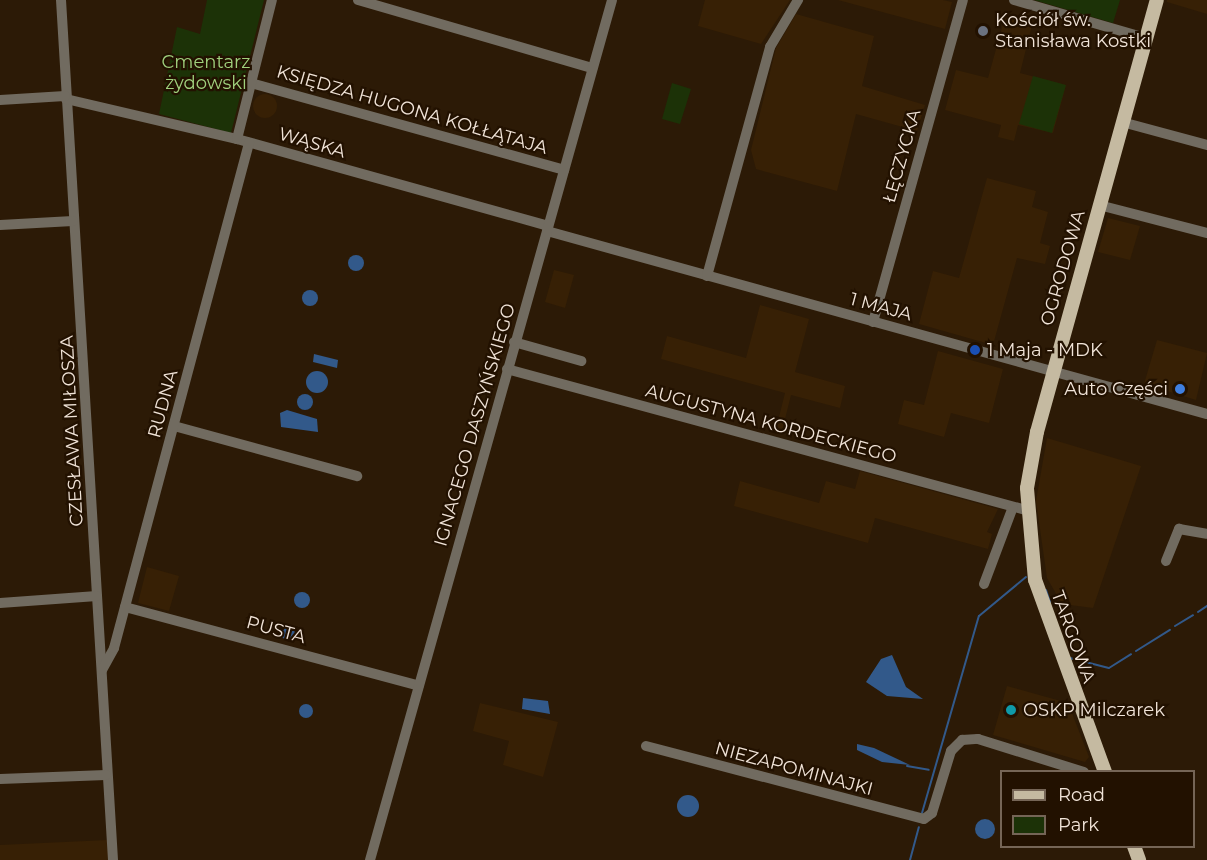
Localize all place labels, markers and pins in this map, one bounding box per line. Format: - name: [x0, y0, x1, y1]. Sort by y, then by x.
- place label: Kościół św. Stanisława Kostki: [995, 10, 1151, 52]
- marker: Kościół św. Stanisława Kostki: [976, 24, 990, 38]
- place label: 1 Maja - MDK: [987, 339, 1103, 361]
- marker: 1 Maja - MDK: [968, 343, 982, 357]
- place label: Auto Części: [1064, 378, 1168, 400]
- marker: Auto Części: [1173, 382, 1187, 396]
- place label: OSKP Milczarek: [1023, 699, 1165, 721]
- marker: OSKP Milczarek: [1004, 703, 1018, 717]

